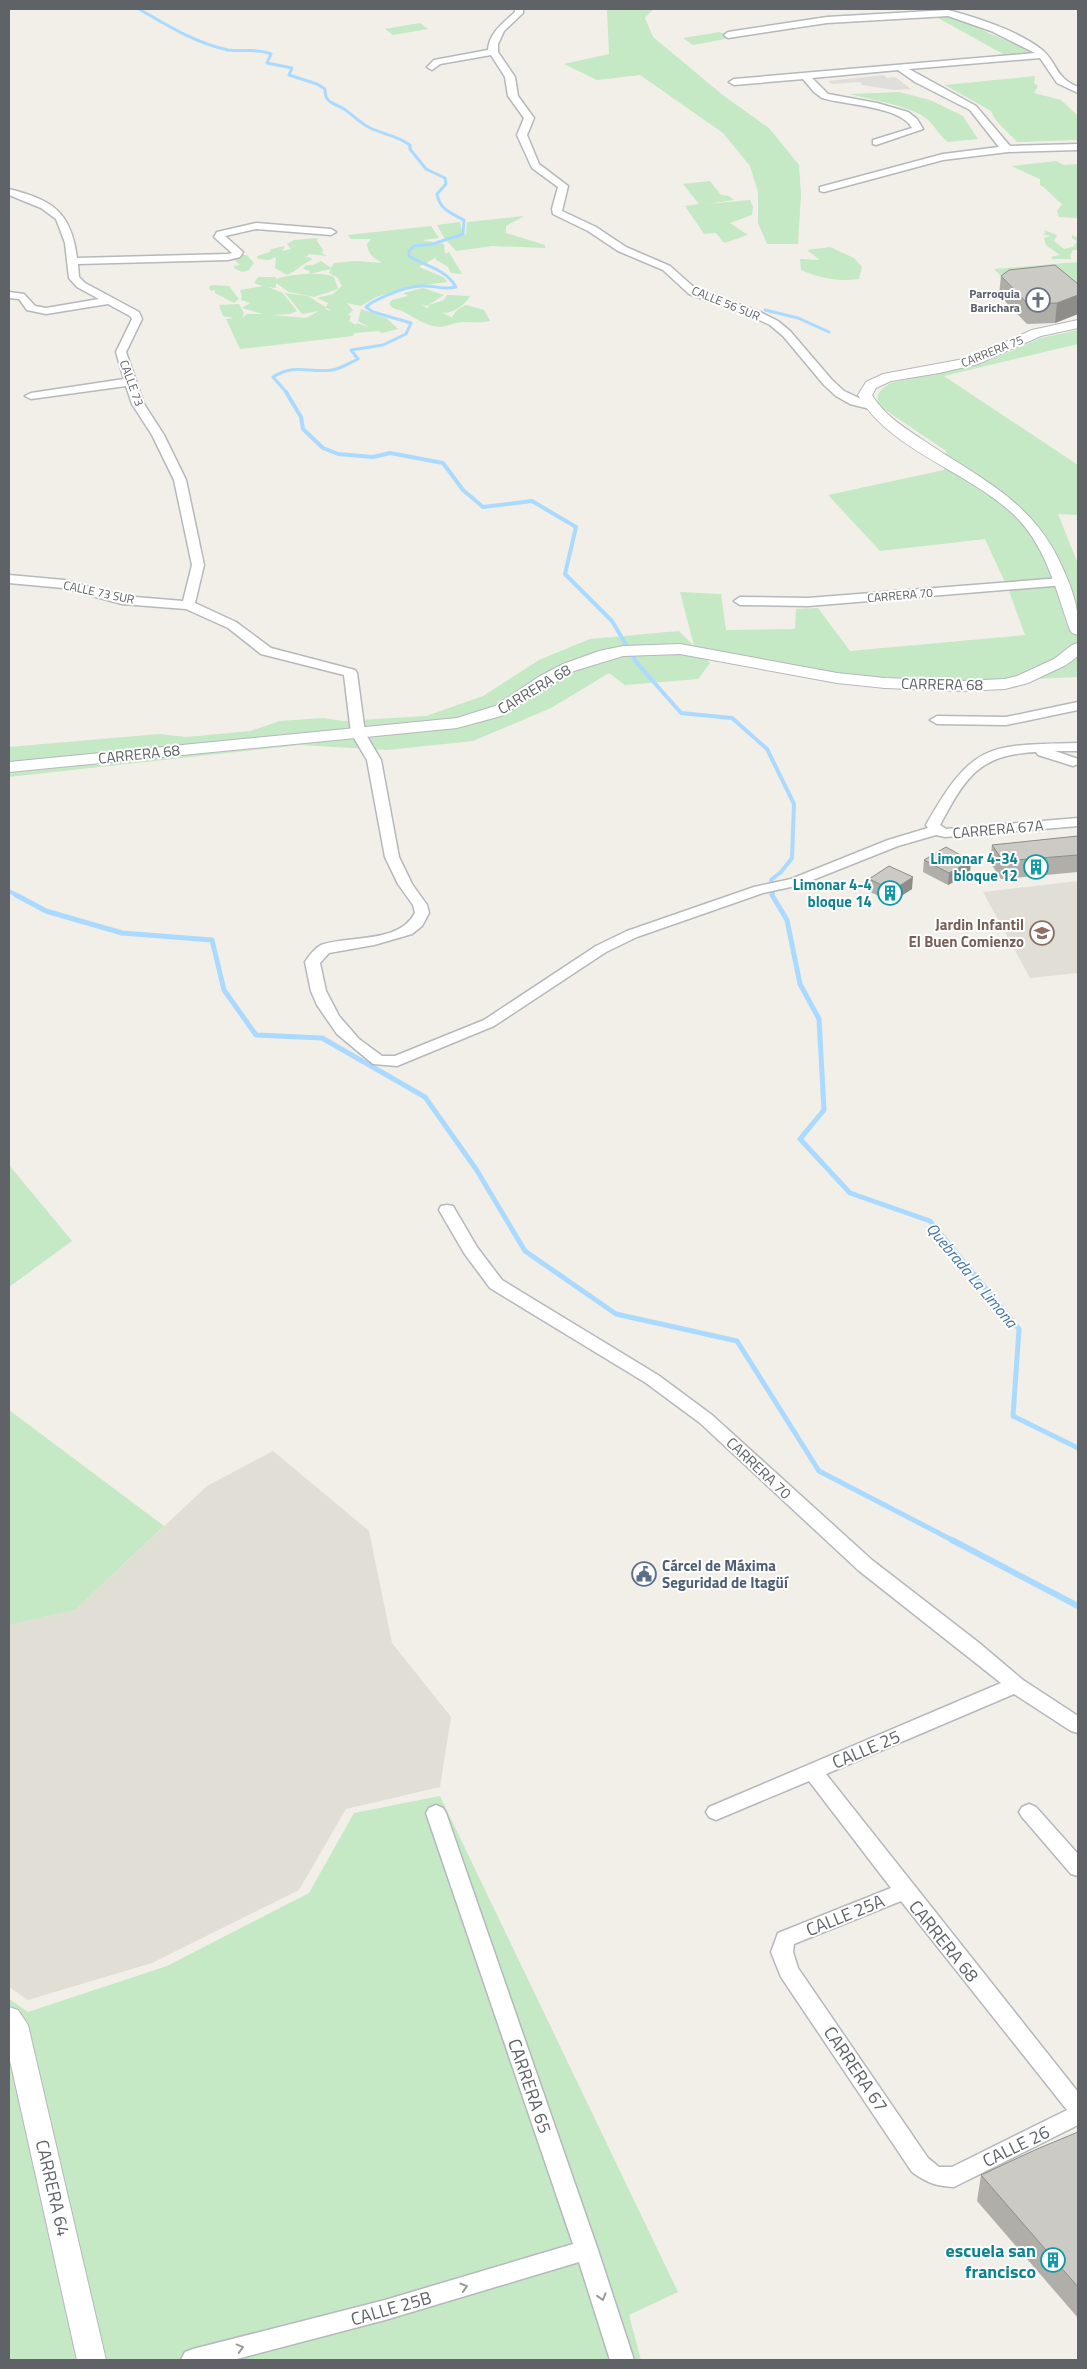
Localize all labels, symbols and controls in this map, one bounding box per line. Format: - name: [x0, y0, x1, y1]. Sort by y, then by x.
- street label: CALLE 56 SUR: [689, 281, 763, 325]
- place label: Parroquia Barichara: [969, 284, 1020, 317]
- church icon: Parroquia Barichara: [1025, 287, 1051, 313]
- street label: CARRERA 75: [958, 330, 1026, 372]
- street label: CALLE 73: [115, 357, 149, 409]
- street label: CALLE 73 SUR: [62, 575, 136, 609]
- street label: CARRERA 70: [866, 583, 934, 607]
- street label: CARRERA 68: [493, 658, 575, 720]
- street label: CARRERA 68: [901, 672, 983, 696]
- street label: CARRERA 68: [97, 738, 181, 770]
- street label: CARRERA 67A: [952, 814, 1044, 844]
- place label: Limonar 4-34 bloque 12: [930, 847, 1018, 887]
- building icon: Limonar 4-34 bloque 12: [1023, 854, 1049, 880]
- place label: Limonar 4-4 bloque 14: [793, 873, 872, 913]
- building icon: Limonar 4-4 bloque 14: [877, 880, 903, 906]
- place label: Jardin Infantil El Buen Comienzo: [908, 913, 1024, 953]
- school or university icon: Jardin Infantil El Buen Comienzo: [1029, 920, 1055, 946]
- water label: Quebrada La Limona: [921, 1217, 1024, 1333]
- street label: CARRERA 70: [721, 1432, 797, 1504]
- place label: Cárcel de Máxima Seguridad de Itagüí: [662, 1554, 789, 1594]
- public building icon: Cárcel de Máxima Seguridad de Itagüí: [631, 1561, 657, 1587]
- street label: CALLE 25: [828, 1723, 904, 1775]
- street label: CALLE 25A: [802, 1887, 889, 1943]
- street label: CARRERA 68: [903, 1894, 985, 1988]
- street label: CARRERA 67: [817, 2021, 895, 2117]
- street label: CARRERA 65: [501, 2035, 559, 2137]
- street label: CALLE 26: [978, 2118, 1054, 2174]
- street label: CARRERA 64: [29, 2137, 77, 2239]
- place label: escuela san francisco: [945, 2237, 1036, 2285]
- building icon: escuela san francisco: [1040, 2247, 1066, 2273]
- one-way arrow: [460, 2282, 468, 2292]
- street label: CALLE 25B: [347, 2284, 435, 2332]
- one-way arrow: [596, 2292, 606, 2300]
- one-way arrow: [236, 2343, 245, 2354]

